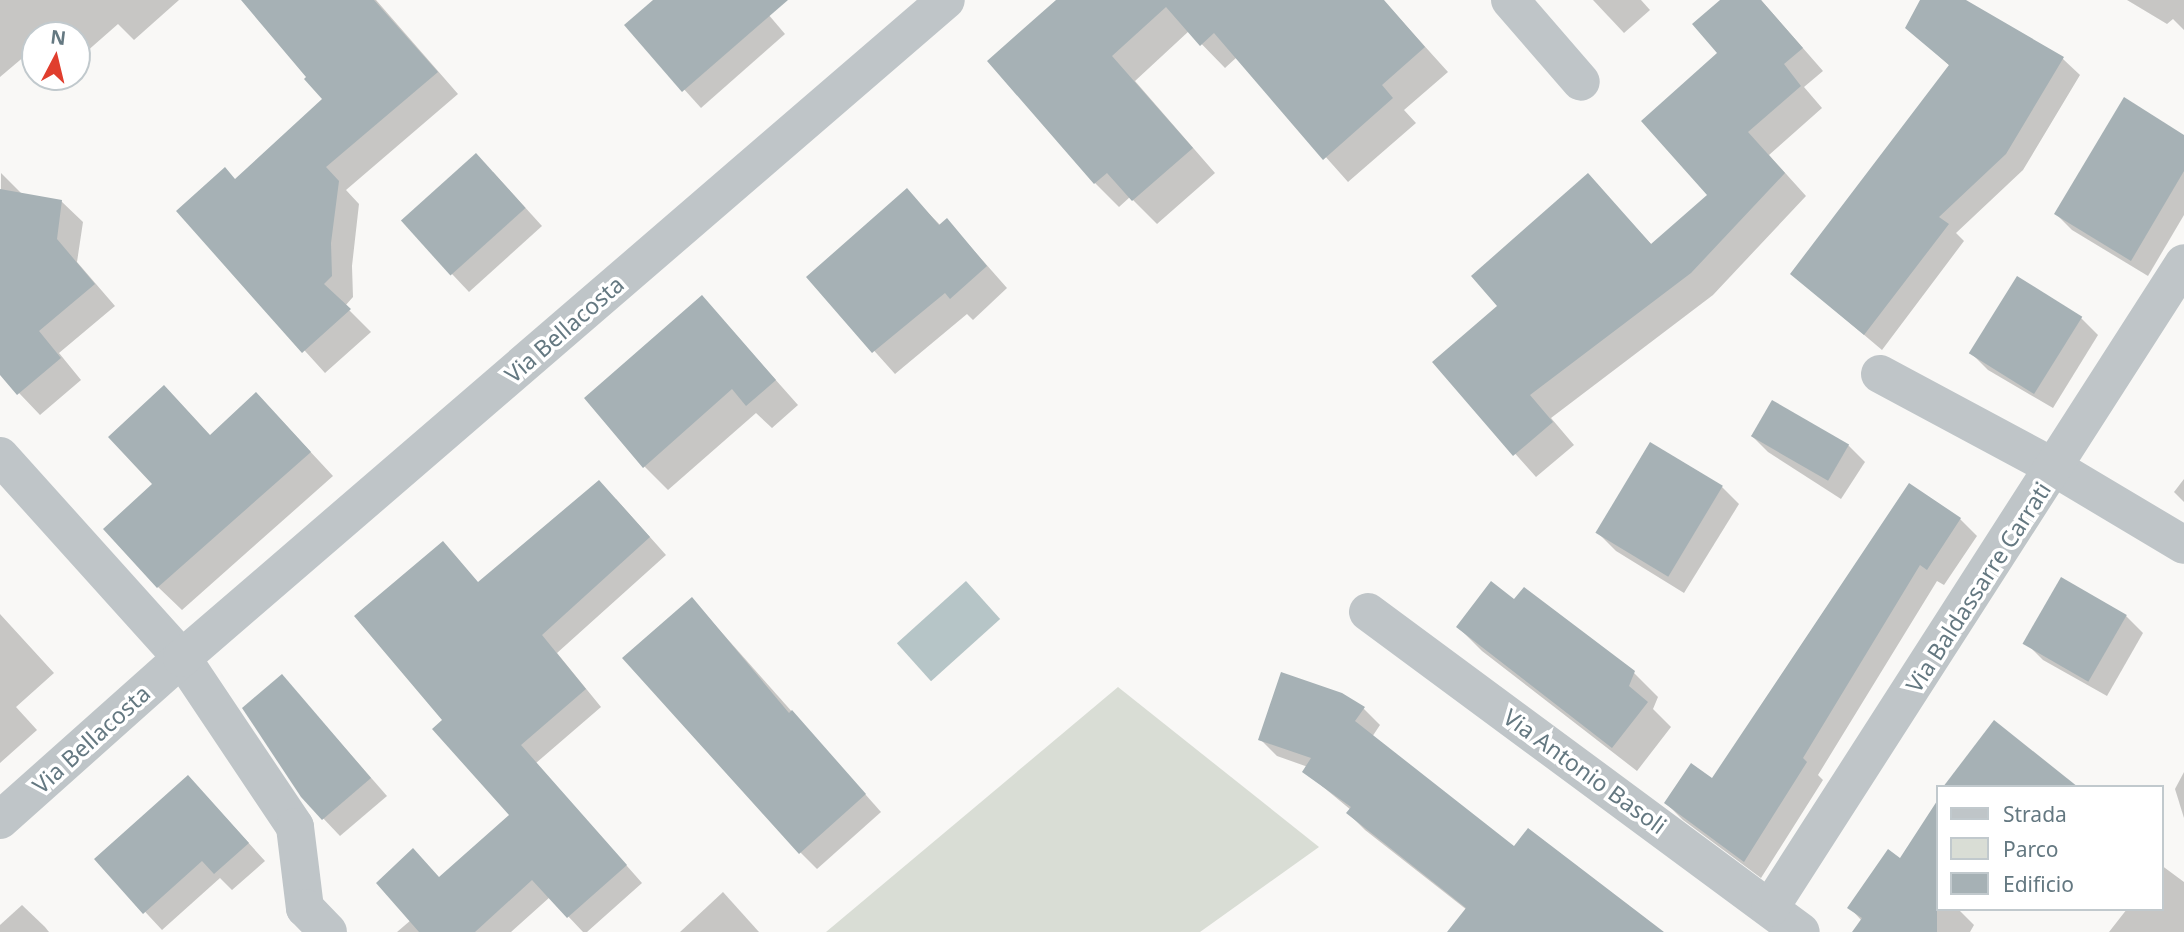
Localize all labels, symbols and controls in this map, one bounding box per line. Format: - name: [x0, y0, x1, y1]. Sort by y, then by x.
- north arrow: [21, 21, 91, 91]
- text: N: [49, 23, 68, 51]
- street label: Via Bellacosta: [499, 270, 629, 388]
- street label: Via Baldassarre Carrati: [1900, 477, 2056, 697]
- street label: Via Bellacosta: [27, 679, 155, 799]
- street label: Via Antonio Basoli: [1498, 703, 1672, 839]
- legend: [1936, 785, 2163, 911]
- text: Strada: [2003, 800, 2067, 828]
- text: Parco: [2003, 835, 2059, 863]
- text: Edificio: [2003, 870, 2074, 898]

